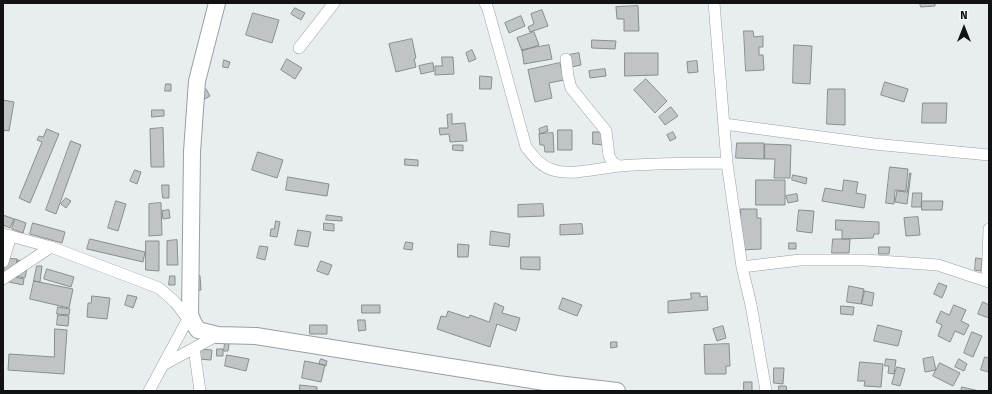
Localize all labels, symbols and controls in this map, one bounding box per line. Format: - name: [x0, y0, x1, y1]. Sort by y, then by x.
- north arrow: [944, 8, 984, 48]
- text: N: [960, 9, 968, 22]

